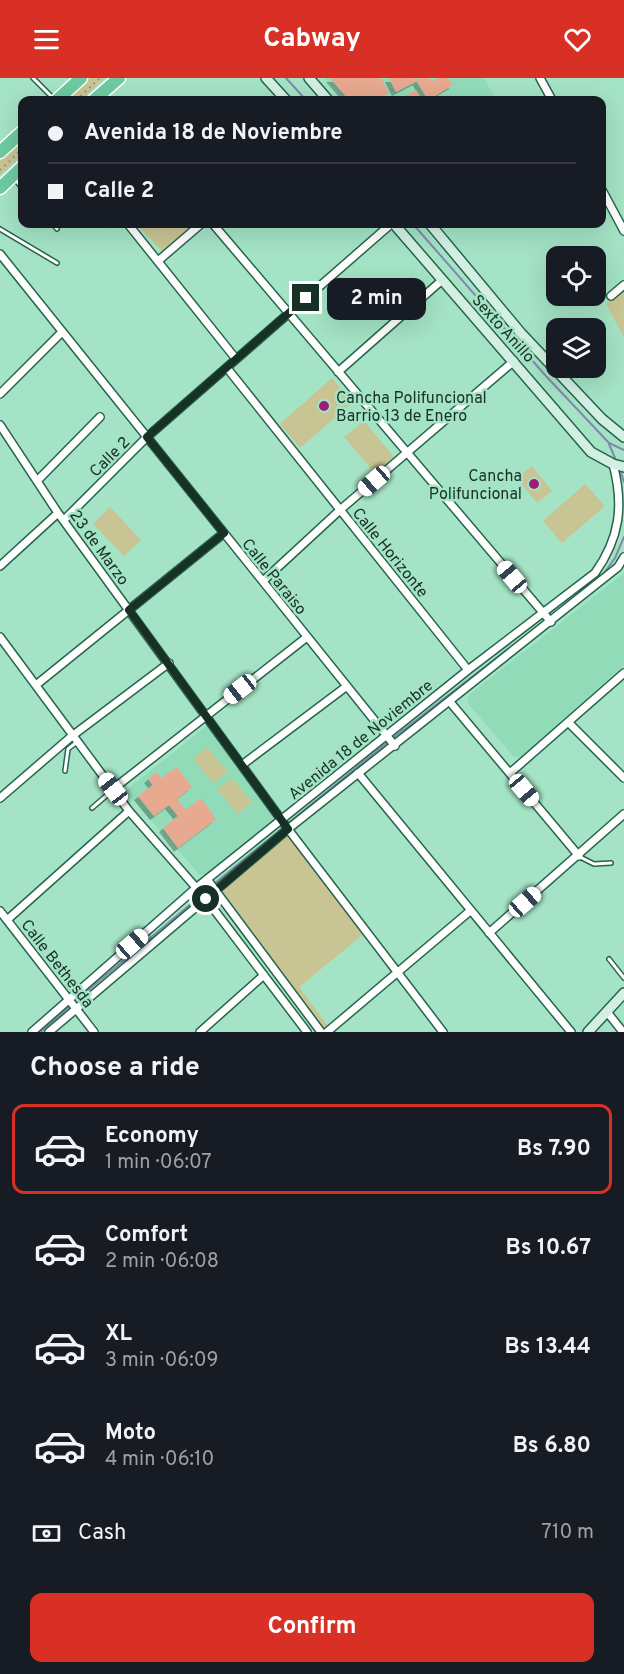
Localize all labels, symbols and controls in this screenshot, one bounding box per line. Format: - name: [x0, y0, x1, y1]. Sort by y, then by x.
- text: Cabway: [263, 22, 361, 56]
- icon: menu: [30, 23, 63, 56]
- icon: heart: [561, 23, 594, 56]
- text: Avenida 18 de Noviembre: [84, 120, 343, 147]
- text: Calle 2: [84, 178, 154, 205]
- map controls: [546, 246, 606, 378]
- button: locate: [546, 246, 606, 306]
- callout: 2 min: [327, 277, 426, 319]
- route end: [292, 284, 319, 311]
- text: 2 min: [350, 286, 403, 312]
- street label: Sexto Anillo: [467, 291, 538, 368]
- button: layers: [546, 318, 606, 378]
- place label: Cancha Polifuncional Barrio 13 de Enero: [336, 389, 487, 427]
- marker: Cancha Polifuncional Barrio 13 de Enero: [317, 399, 331, 413]
- street label: Calle 2: [86, 433, 135, 482]
- car: [355, 462, 393, 500]
- place label: Cancha Polifuncional: [429, 467, 522, 505]
- marker: Cancha Polifuncional: [527, 477, 541, 491]
- street label: Calle Horizonte: [347, 504, 432, 602]
- street label: 23 de Marzo: [64, 507, 133, 590]
- street label: Calle Paraiso: [237, 535, 310, 620]
- car: [494, 557, 530, 597]
- car: [220, 671, 260, 707]
- street label: Avenida 18 de Noviembre: [285, 676, 438, 805]
- car: [95, 769, 131, 809]
- car: [506, 770, 542, 810]
- car: [506, 883, 544, 921]
- route start: [192, 885, 219, 912]
- street label: Calle Bethesda: [16, 916, 97, 1012]
- car: [113, 925, 151, 963]
- text: Choose a ride: [30, 1051, 200, 1085]
- icon: car: [33, 1122, 87, 1176]
- text: Economy: [105, 1123, 199, 1150]
- text: Bs 7.90: [517, 1136, 591, 1163]
- text: 1 min · 06:07: [105, 1150, 212, 1176]
- icon: car: [33, 1221, 87, 1275]
- text: Comfort: [105, 1222, 188, 1249]
- text: Bs 10.67: [506, 1235, 591, 1262]
- text: 2 min · 06:08: [105, 1249, 219, 1275]
- icon: car: [33, 1320, 87, 1374]
- text: XL: [105, 1321, 132, 1348]
- text: Bs 13.44: [504, 1334, 591, 1361]
- text: 3 min · 06:09: [105, 1348, 218, 1374]
- icon: car: [33, 1419, 87, 1473]
- text: Moto: [105, 1420, 156, 1447]
- text: Bs 6.80: [513, 1433, 591, 1460]
- text: 4 min · 06:10: [105, 1447, 214, 1473]
- icon: cash: [30, 1517, 63, 1550]
- text: Cash: [78, 1520, 127, 1547]
- text: 710 m: [541, 1520, 594, 1546]
- button: Confirm: [30, 1593, 594, 1662]

